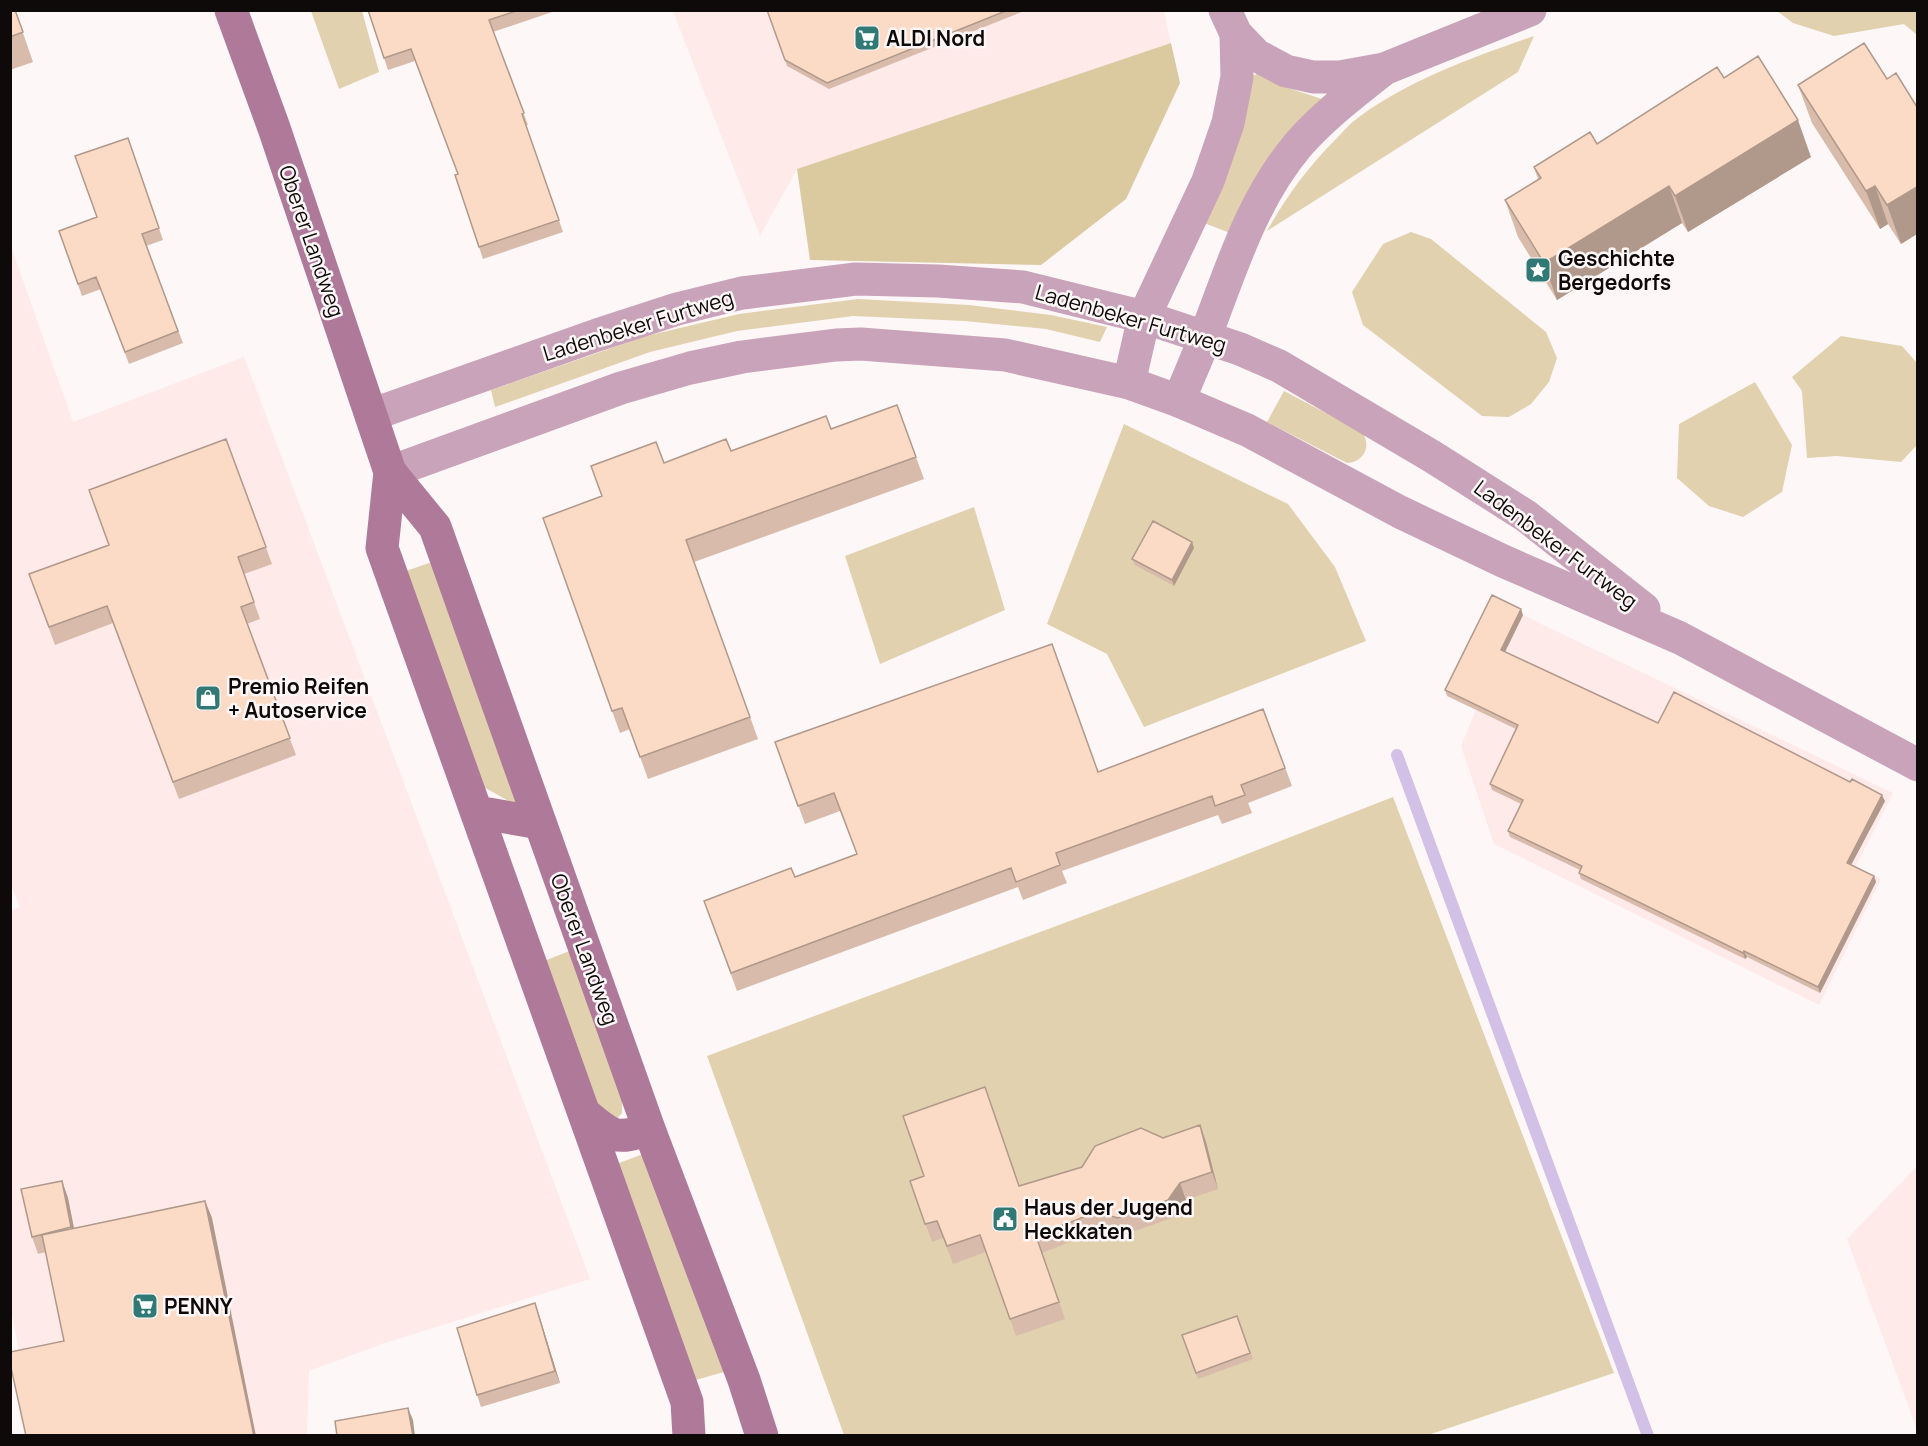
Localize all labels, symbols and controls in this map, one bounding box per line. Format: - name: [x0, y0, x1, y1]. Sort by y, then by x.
- supermarket icon: ALDI Nord: [852, 23, 882, 53]
- place label: ALDI Nord: [886, 24, 985, 52]
- street label: Oberer Landweg: [273, 161, 351, 321]
- place label: Geschichte Bergedorfs: [1558, 244, 1675, 296]
- place icon: Geschichte Bergedorfs: [1523, 255, 1553, 285]
- street label: Ladenbeker Furtweg: [1032, 277, 1230, 359]
- street label: Ladenbeker Furtweg: [539, 283, 737, 367]
- street label: Ladenbeker Furtweg: [1469, 473, 1643, 615]
- place label: Premio Reifen + Autoservice: [228, 672, 369, 724]
- shop icon: Premio Reifen + Autoservice: [193, 683, 223, 713]
- street label: Oberer Landweg: [545, 870, 625, 1028]
- place label: Haus der Jugend Heckkaten: [1024, 1193, 1193, 1245]
- public building icon: Haus der Jugend Heckkaten: [990, 1204, 1020, 1234]
- supermarket icon: PENNY: [130, 1291, 160, 1321]
- place label: PENNY: [164, 1292, 233, 1320]

